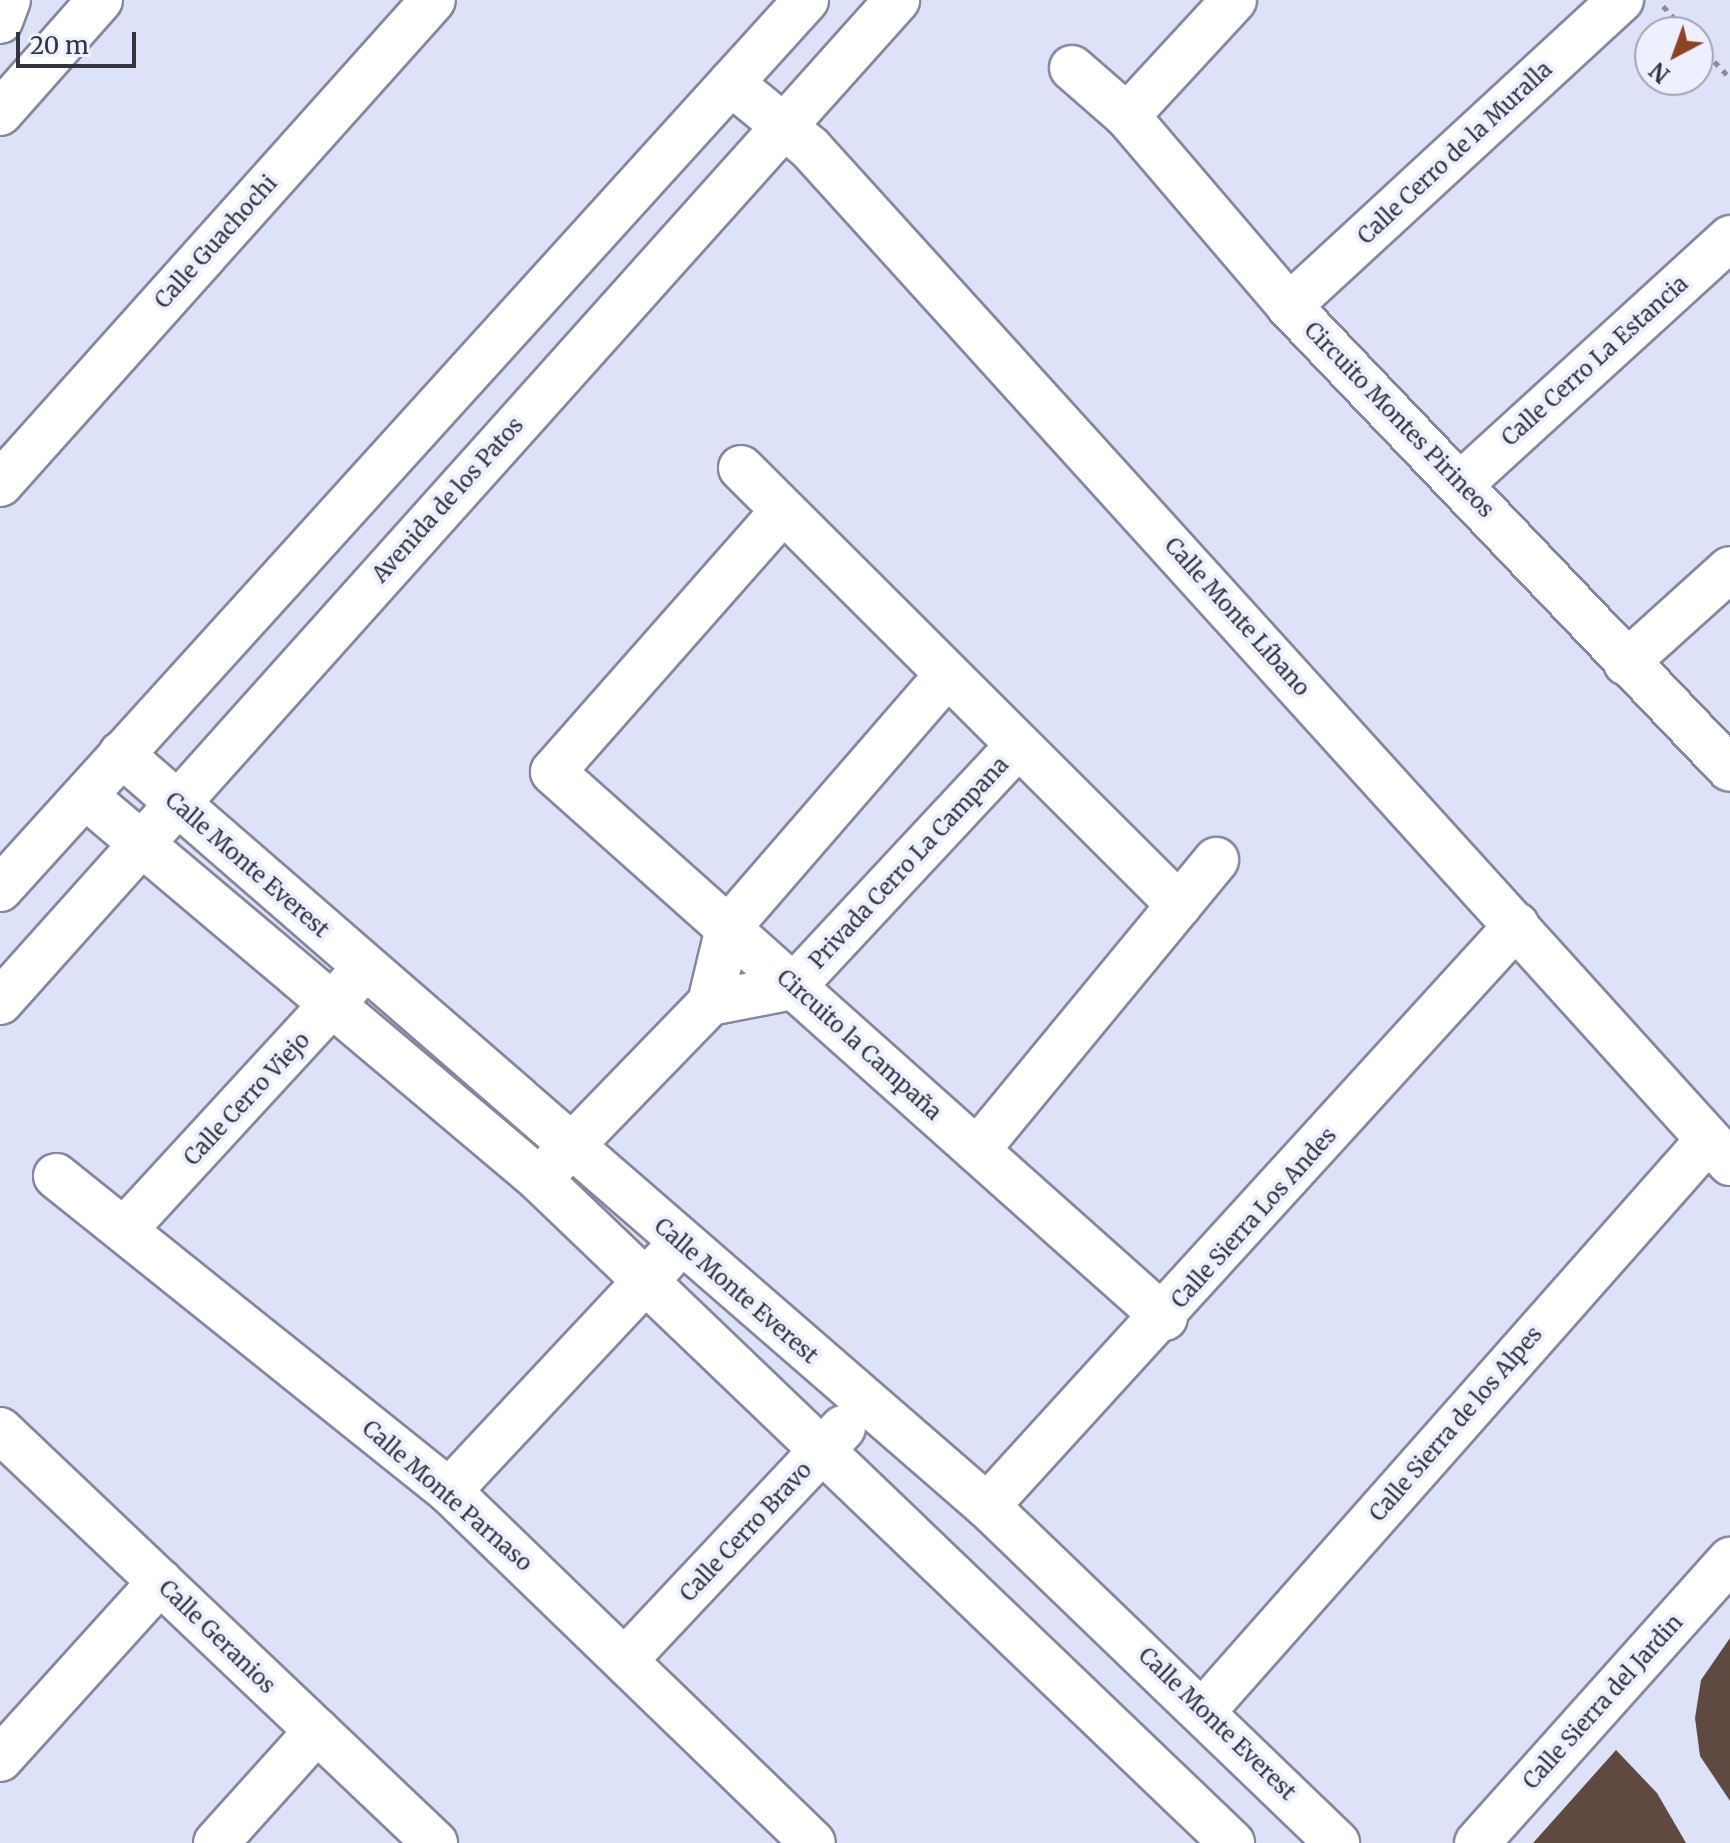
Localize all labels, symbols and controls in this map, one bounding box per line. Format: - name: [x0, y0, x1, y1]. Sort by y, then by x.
- scale bar: [20, 16, 140, 66]
- north arrow: [1634, 16, 1714, 96]
- text: 20 m: [30, 30, 89, 61]
- street label: Calle Cerro de la Muralla: [1353, 56, 1557, 250]
- text: N: [1644, 56, 1675, 89]
- street label: Calle Guachochi: [149, 170, 283, 314]
- street label: Calle Cerro La Estancia: [1497, 271, 1693, 451]
- street label: Circuito Montes Pirineos: [1299, 317, 1499, 523]
- street label: Avenida de los Patos: [367, 412, 529, 588]
- street label: Calle Monte Líbano: [1159, 532, 1315, 702]
- street label: Privada Cerro La Campana: [804, 752, 1014, 974]
- street label: Calle Monte Everest: [160, 787, 334, 943]
- street label: Circuito la Campaña: [771, 964, 947, 1126]
- street label: Calle Cerro Viejo: [179, 1027, 315, 1171]
- street label: Calle Sierra Los Andes: [1166, 1122, 1342, 1314]
- street label: Calle Monte Everest: [649, 1213, 823, 1369]
- street label: Calle Sierra de los Alpes: [1364, 1321, 1548, 1527]
- street label: Calle Monte Parnaso: [357, 1415, 537, 1577]
- street label: Calle Cerro Bravo: [675, 1457, 817, 1607]
- street label: Calle Geranios: [153, 1575, 281, 1699]
- street label: Calle Sierra del Jardin: [1518, 1609, 1688, 1795]
- street label: Calle Monte Everest: [1133, 1642, 1301, 1806]

